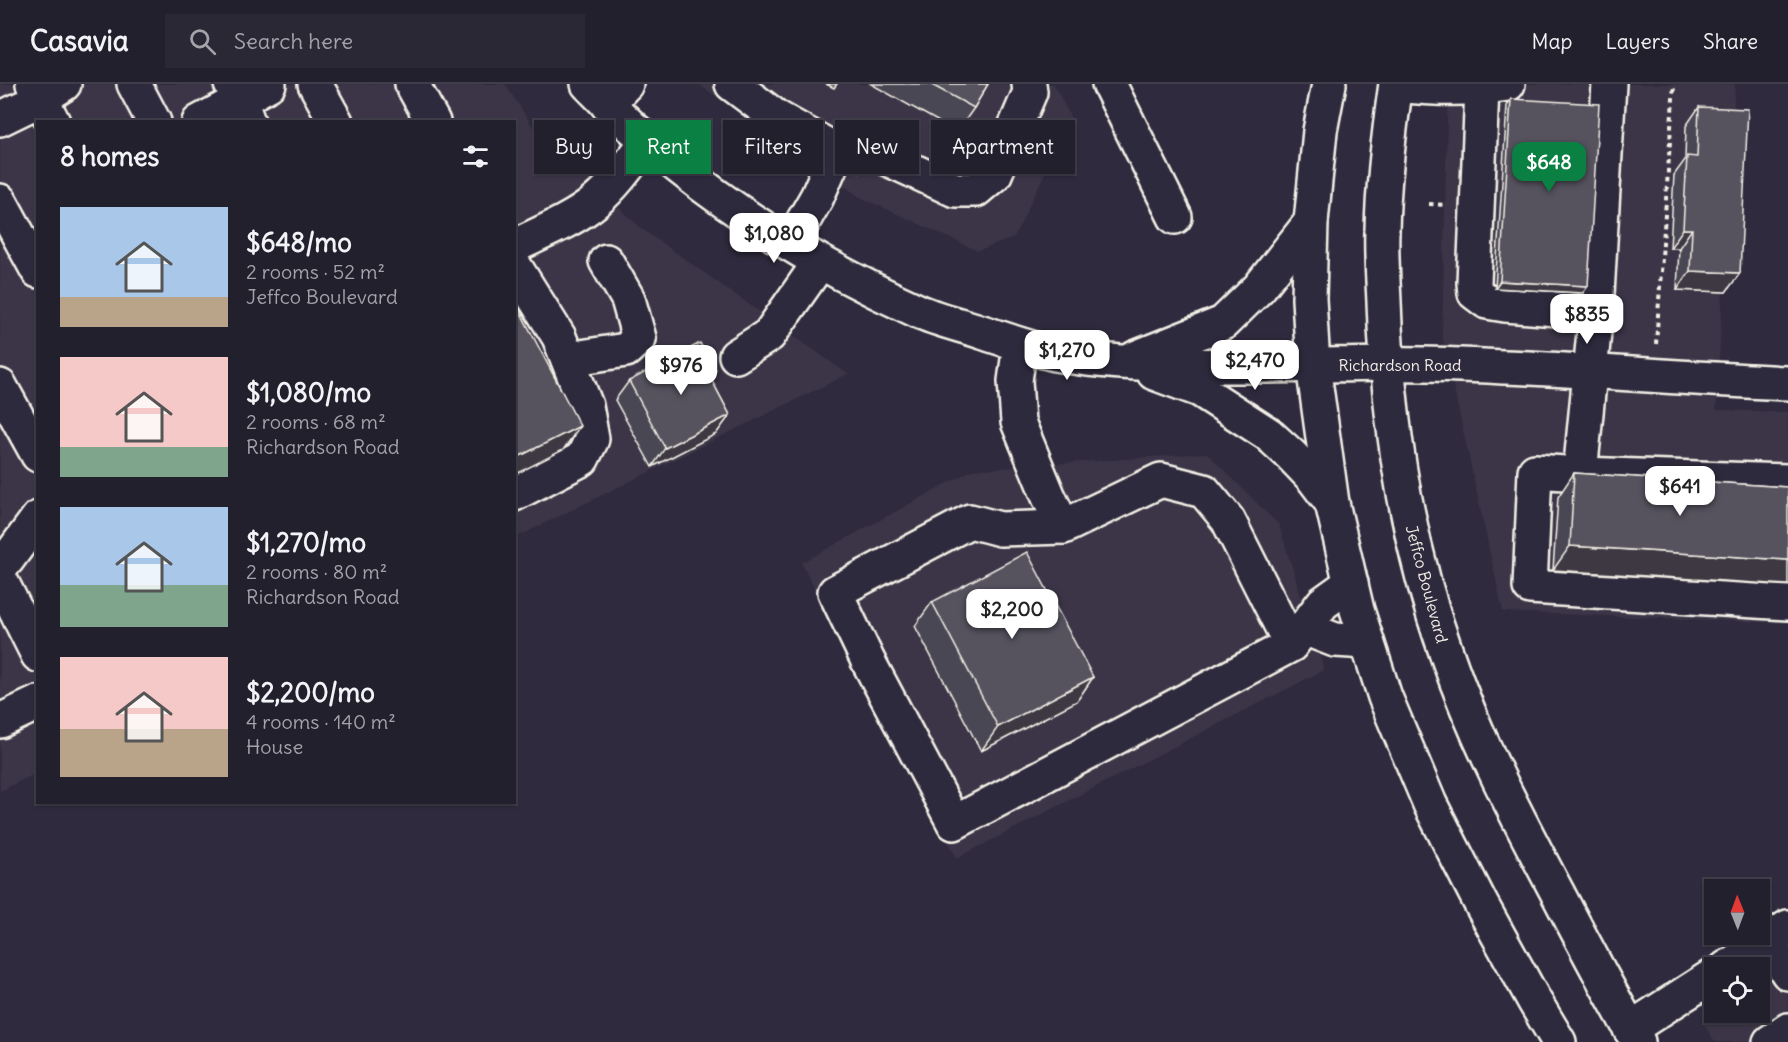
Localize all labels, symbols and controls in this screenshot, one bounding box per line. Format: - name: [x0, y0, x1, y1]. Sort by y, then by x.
- search box: [165, 14, 585, 68]
- text: Casavia: [30, 23, 129, 59]
- icon: search: [186, 25, 219, 58]
- text: Search here: [234, 27, 353, 55]
- text: Map: [1532, 28, 1572, 55]
- text: Layers: [1605, 28, 1670, 55]
- text: Share: [1703, 28, 1758, 55]
- chip: Buy: [534, 120, 614, 174]
- chip: Rent: [626, 120, 711, 174]
- chip: Filters: [723, 120, 823, 174]
- chip: New: [835, 120, 919, 174]
- chip: Apartment: [931, 120, 1075, 174]
- text: 8 homes: [60, 140, 159, 173]
- icon: filters: [459, 140, 492, 173]
- pin: $648: [1513, 142, 1585, 193]
- text: $648: [1526, 149, 1572, 174]
- pin: $1,080: [725, 213, 823, 264]
- text: $1,080: [744, 220, 804, 245]
- text: $648/mo: [246, 226, 352, 259]
- icon: home: [108, 231, 180, 303]
- text: 2 rooms · 52 m²: [246, 259, 385, 284]
- text: Jeffco Boulevard: [246, 284, 398, 309]
- pin: $835: [1551, 294, 1623, 345]
- text: $835: [1564, 301, 1610, 326]
- pin: $1,270: [1018, 330, 1116, 381]
- text: $1,270: [1039, 337, 1095, 362]
- pin: $2,470: [1206, 340, 1304, 391]
- pin: $976: [645, 345, 717, 396]
- text: $2,470: [1225, 347, 1285, 372]
- text: $976: [659, 352, 703, 377]
- street label: Richardson Road: [1339, 355, 1461, 375]
- text: $1,080/mo: [246, 376, 371, 409]
- icon: home: [108, 381, 180, 453]
- text: 2 rooms · 68 m²: [246, 409, 386, 434]
- text: Richardson Road: [246, 434, 400, 459]
- pin: $641: [1644, 466, 1716, 517]
- text: $641: [1659, 473, 1701, 498]
- street label: Jeffco Boulevard: [1402, 523, 1452, 645]
- text: $1,270/mo: [246, 526, 366, 559]
- icon: home: [108, 531, 180, 603]
- text: 2 rooms · 80 m²: [246, 559, 387, 584]
- text: Richardson Road: [246, 584, 400, 609]
- pin: $2,200: [963, 589, 1061, 640]
- text: $2,200: [980, 596, 1044, 621]
- text: $2,200/mo: [246, 676, 375, 709]
- icon: home: [108, 681, 180, 753]
- text: 4 rooms · 140 m²: [246, 709, 396, 734]
- text: House: [246, 734, 303, 759]
- north arrow: [1704, 879, 1770, 945]
- map controls: [1704, 879, 1770, 1023]
- button: locate: [1704, 957, 1770, 1023]

